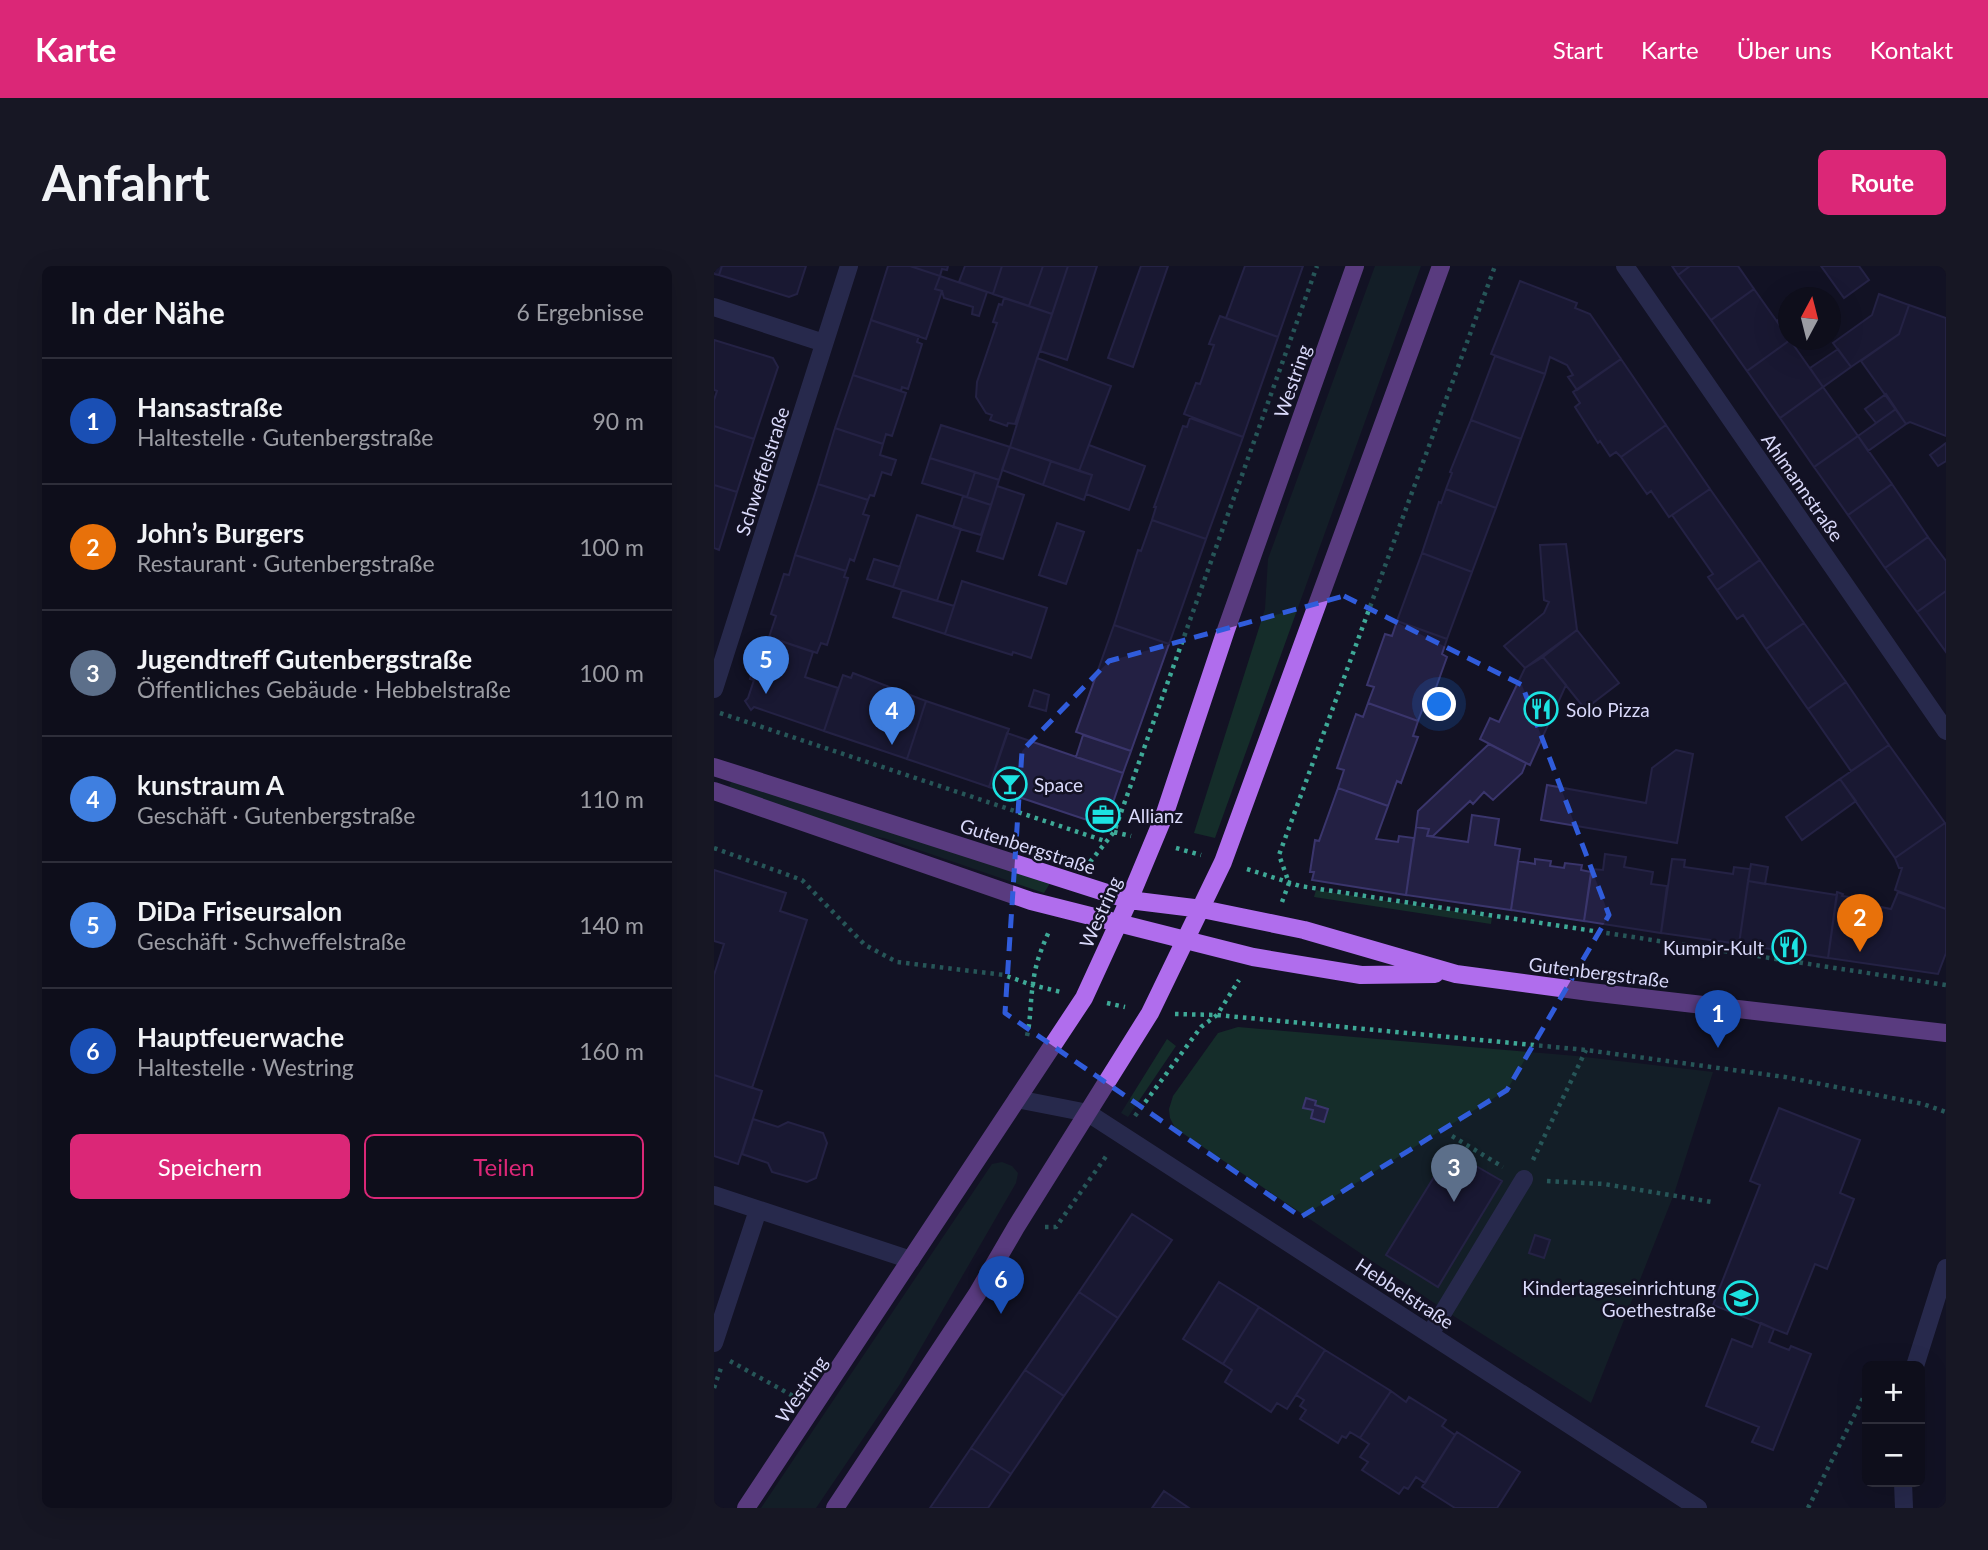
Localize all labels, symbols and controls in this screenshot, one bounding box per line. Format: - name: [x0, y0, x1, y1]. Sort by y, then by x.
- text: Karte: [35, 29, 116, 69]
- text: Start: [1553, 35, 1603, 64]
- text: Karte: [1641, 35, 1699, 64]
- text: Über uns: [1737, 35, 1832, 64]
- text: Kontakt: [1870, 35, 1953, 64]
- button: Route: [1818, 150, 1946, 215]
- text: Anfahrt: [42, 153, 210, 211]
- north arrow: [1778, 287, 1841, 350]
- text: In der Nähe: [70, 294, 225, 330]
- text: 6 Ergebnisse: [516, 298, 644, 326]
- street label: Westring: [1269, 341, 1315, 421]
- text: Hansastraße: [137, 391, 283, 423]
- street label: Schweffelstraße: [730, 404, 794, 538]
- text: 1: [86, 407, 100, 435]
- text: 90 m: [593, 407, 644, 435]
- text: Haltestelle · Gutenbergstraße: [137, 423, 433, 451]
- street label: Ahlmannstraße: [1757, 429, 1849, 545]
- text: John’s Burgers: [137, 517, 304, 549]
- text: 2: [86, 533, 100, 561]
- text: 100 m: [579, 533, 644, 561]
- text: Restaurant · Gutenbergstraße: [137, 549, 435, 577]
- pin: 5: [743, 636, 789, 694]
- text: Jugendtreff Gutenbergstraße: [137, 643, 472, 675]
- text: 3: [86, 659, 100, 687]
- text: 100 m: [579, 659, 644, 687]
- text: Öffentliches Gebäude · Hebbelstraße: [137, 675, 511, 703]
- pin: 4: [869, 687, 915, 745]
- your location: [1422, 687, 1456, 721]
- restaurant icon: Solo Pizza: [1522, 690, 1560, 728]
- place label: Solo Pizza: [1566, 698, 1650, 721]
- bar icon: Space: [991, 765, 1029, 803]
- text: kunstraum A: [137, 769, 284, 801]
- place label: Space: [1034, 773, 1083, 796]
- text: 4: [86, 785, 100, 813]
- text: 110 m: [579, 785, 644, 813]
- office icon: Allianz: [1084, 796, 1122, 834]
- text: Geschäft · Gutenbergstraße: [137, 801, 415, 829]
- place label: Allianz: [1128, 804, 1183, 827]
- street label: Gutenbergstraße: [957, 813, 1099, 879]
- street label: Westring: [1074, 873, 1126, 951]
- pin: 2: [1837, 894, 1883, 952]
- text: DiDa Friseursalon: [137, 895, 342, 927]
- text: 5: [86, 911, 100, 939]
- text: 140 m: [579, 911, 644, 939]
- text: Geschäft · Schweffelstraße: [137, 927, 406, 955]
- restaurant icon: Kumpir-Kult: [1770, 928, 1808, 966]
- place label: Kumpir-Kult: [1663, 936, 1764, 959]
- street label: Gutenbergstraße: [1527, 952, 1671, 992]
- pin: 1: [1695, 990, 1741, 1048]
- text: Hauptfeuerwache: [137, 1021, 344, 1053]
- text: 6: [86, 1037, 100, 1065]
- text: 160 m: [579, 1037, 644, 1065]
- text: Haltestelle · Westring: [137, 1053, 354, 1081]
- button: Speichern: [70, 1134, 350, 1199]
- button: Teilen: [364, 1134, 644, 1199]
- pin: 3: [1431, 1144, 1477, 1202]
- street label: Hebbelstraße: [1352, 1253, 1458, 1333]
- pin: 6: [978, 1256, 1024, 1314]
- place label: Kindertageseinrichtung Goethestraße: [1522, 1276, 1716, 1321]
- school or university icon: Kindertageseinrichtung Goethestraße: [1722, 1279, 1760, 1317]
- street label: Westring: [770, 1351, 832, 1427]
- map controls: [1862, 1361, 1925, 1487]
- button: +: [1862, 1361, 1925, 1424]
- button: −: [1862, 1424, 1925, 1487]

